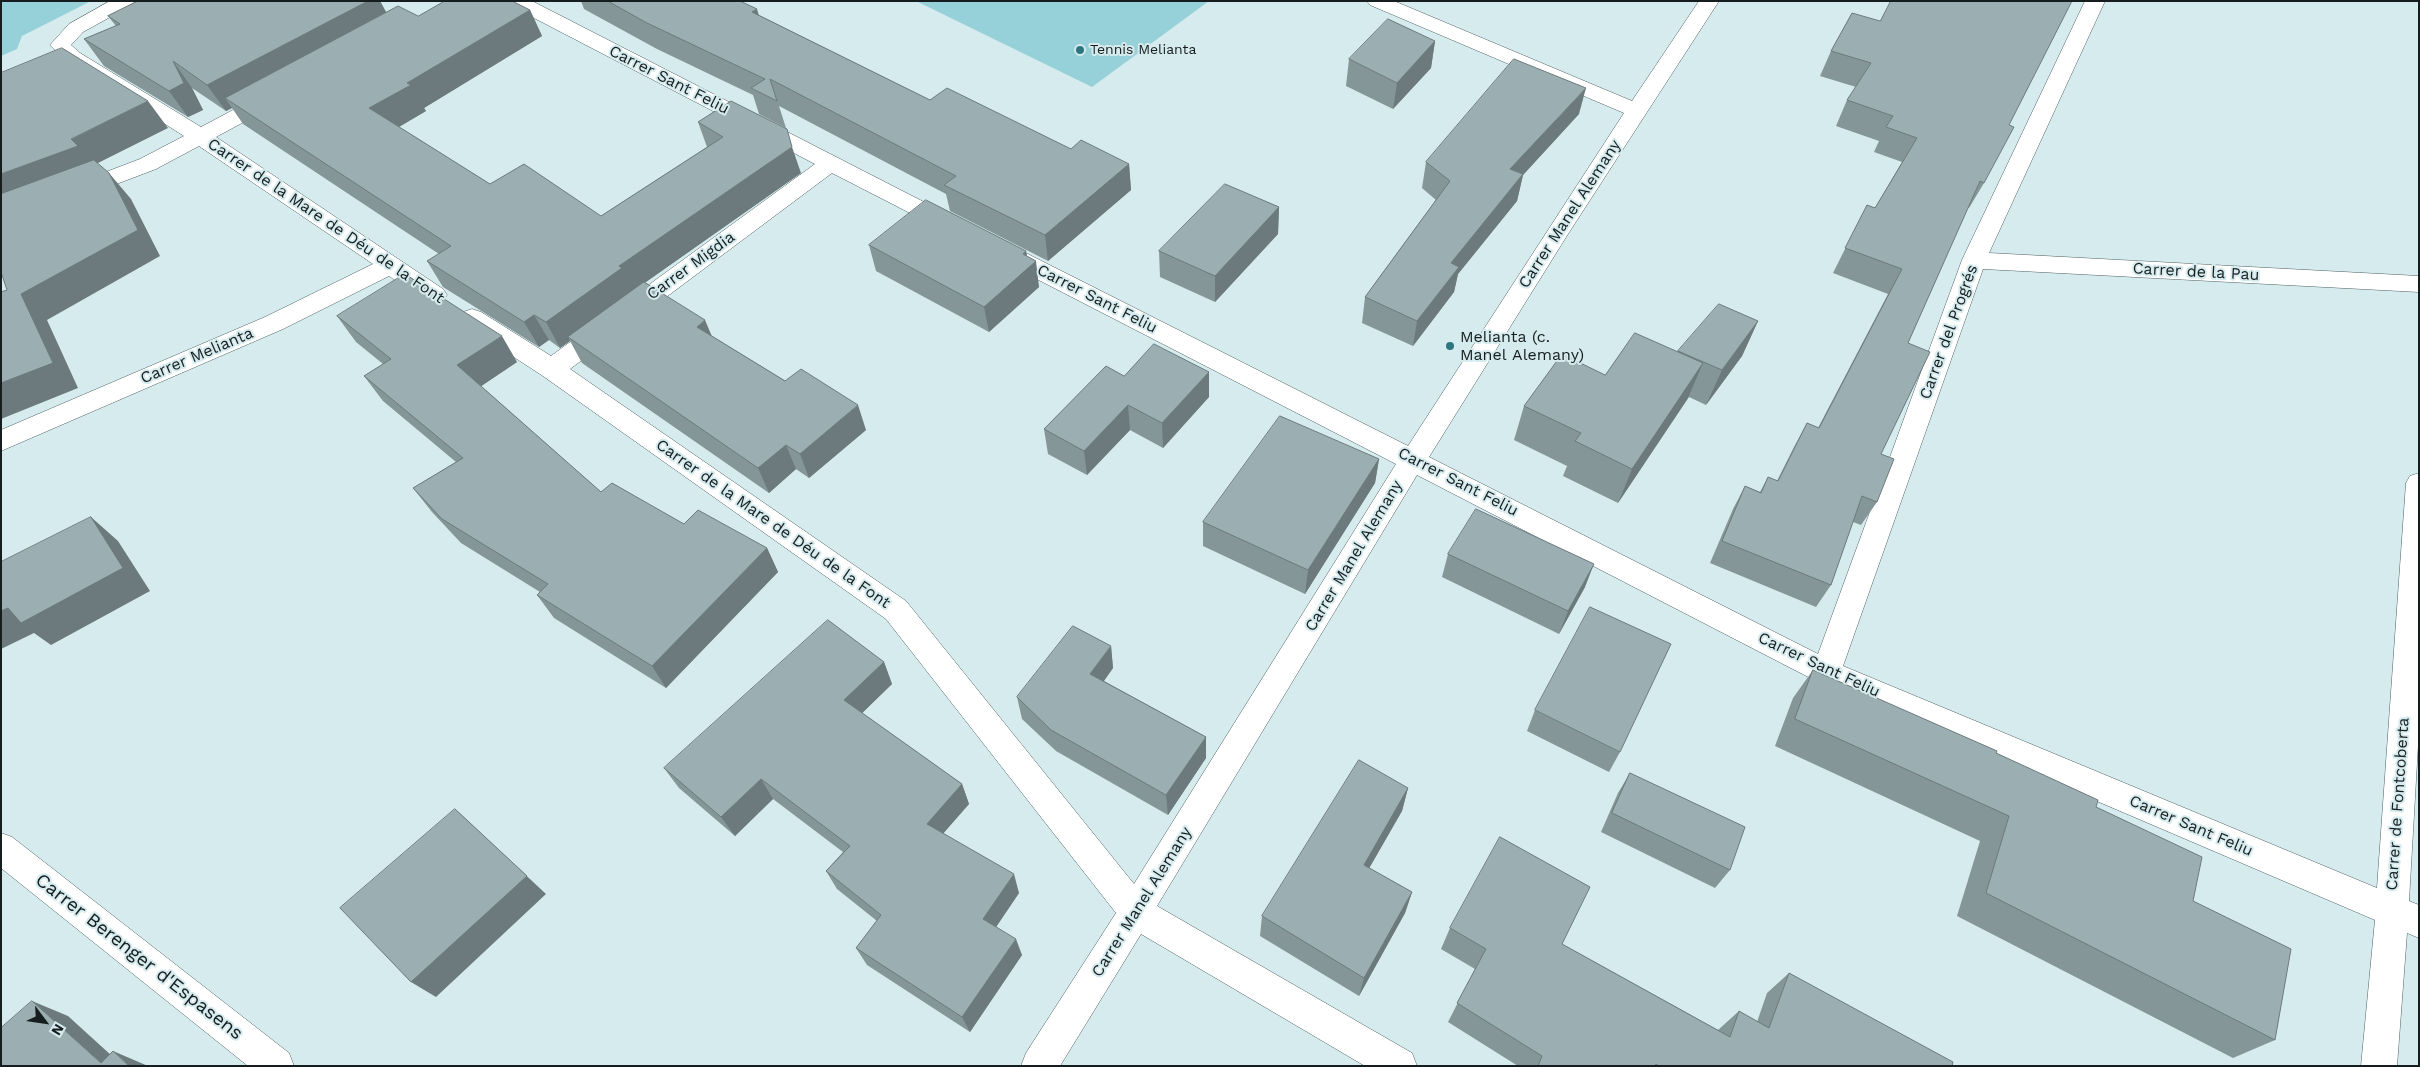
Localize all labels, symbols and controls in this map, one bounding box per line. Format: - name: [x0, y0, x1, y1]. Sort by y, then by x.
- street label: Carrer Sant Feliu: [606, 41, 732, 119]
- place label: Tennis Melianta: [1090, 42, 1196, 58]
- marker: Tennis Melianta: [1074, 44, 1086, 56]
- street label: Carrer de la Mare de Déu de la Font: [204, 134, 448, 308]
- street label: Carrer Manel Alemany: [1515, 136, 1625, 292]
- street label: Carrer Migdia: [643, 228, 739, 304]
- street label: Carrer de la Pau: [2132, 259, 2260, 285]
- street label: Carrer Sant Feliu: [1034, 260, 1160, 338]
- street label: Carrer del Progrés: [1916, 262, 1982, 402]
- street label: Carrer Melianta: [138, 324, 256, 388]
- place label: Melianta (c. Manel Alemany): [1460, 327, 1584, 365]
- marker: Melianta (c. Manel Alemany): [1444, 340, 1456, 352]
- street label: Carrer de la Mare de Déu de la Font: [652, 435, 894, 613]
- street label: Carrer Sant Feliu: [1395, 443, 1521, 521]
- street label: Carrer Manel Alemany: [1301, 477, 1407, 635]
- street label: Carrer Sant Feliu: [1755, 628, 1883, 702]
- street label: Carrer de Fontcoberta: [2382, 717, 2414, 891]
- street label: Carrer Sant Feliu: [2126, 791, 2256, 861]
- street label: Carrer Manel Alemany: [1088, 824, 1196, 980]
- street label: Carrer Berenger d'Espasens: [31, 869, 247, 1045]
- north arrow: [20, 997, 70, 1047]
- text: N: [48, 1021, 67, 1038]

